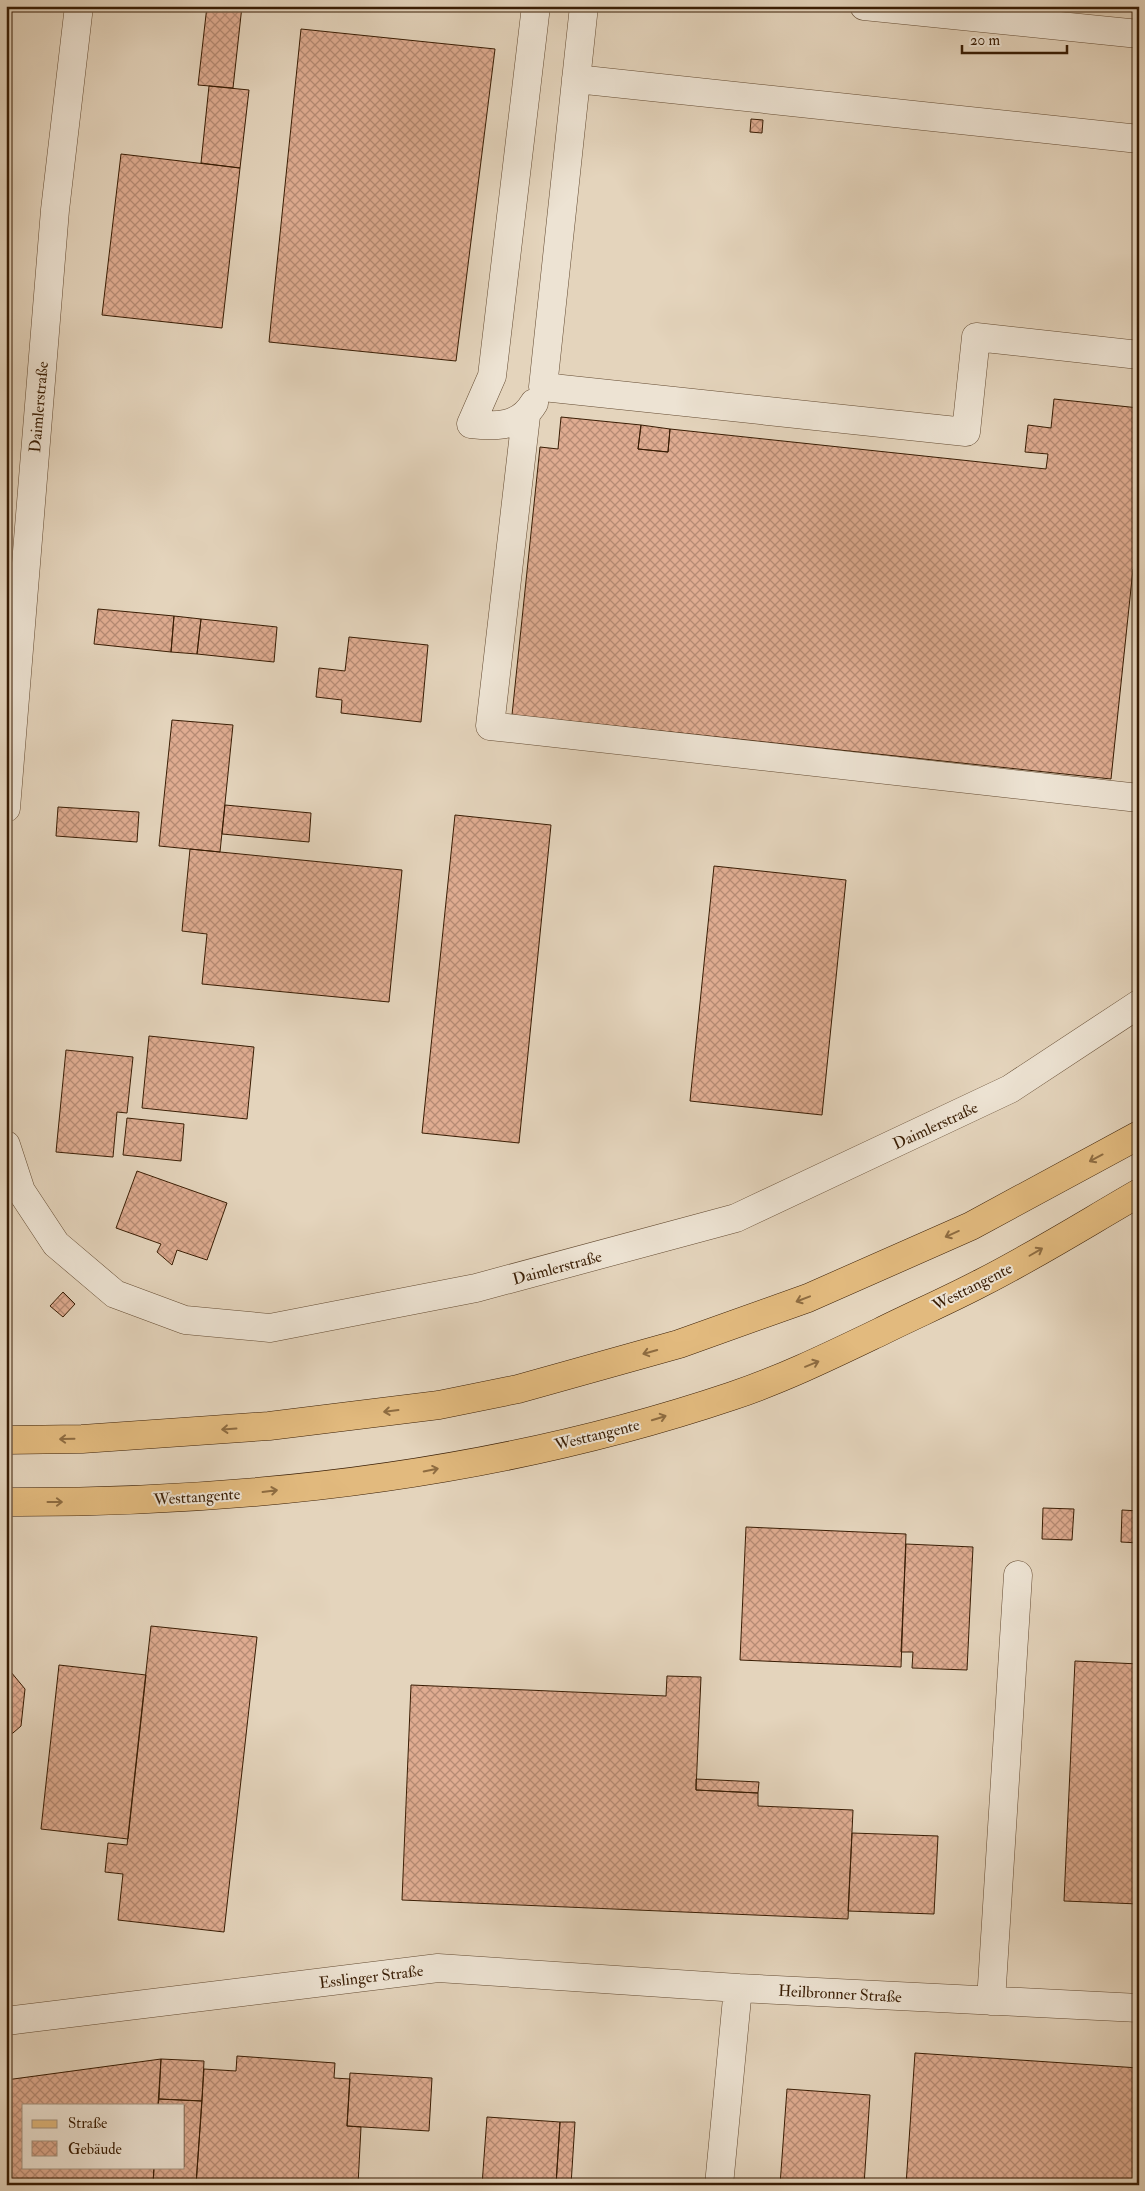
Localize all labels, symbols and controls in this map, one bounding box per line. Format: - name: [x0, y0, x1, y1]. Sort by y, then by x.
- scale bar: [962, 22, 1068, 54]
- text: 20 m: [970, 31, 1000, 50]
- street label: Daimlerstraße: [25, 360, 53, 454]
- street label: Daimlerstraße: [890, 1097, 981, 1154]
- one-way arrow: [1089, 1154, 1104, 1163]
- one-way arrow: [945, 1230, 960, 1239]
- street label: Daimlerstraße: [510, 1246, 604, 1289]
- one-way arrow: [1028, 1247, 1043, 1257]
- street label: Westtangente: [928, 1258, 1016, 1316]
- one-way arrow: [796, 1295, 812, 1304]
- one-way arrow: [642, 1348, 658, 1357]
- one-way arrow: [804, 1359, 819, 1368]
- one-way arrow: [383, 1406, 399, 1416]
- one-way arrow: [651, 1412, 667, 1422]
- street label: Westtangente: [552, 1415, 642, 1455]
- one-way arrow: [222, 1424, 238, 1433]
- one-way arrow: [59, 1434, 76, 1444]
- one-way arrow: [422, 1464, 438, 1474]
- street label: Westtangente: [152, 1484, 241, 1510]
- one-way arrow: [261, 1486, 277, 1496]
- one-way arrow: [46, 1497, 63, 1507]
- street label: Esslinger Straße: [318, 1961, 425, 1993]
- street label: Heilbronner Straße: [778, 1981, 903, 2007]
- legend: [22, 2104, 185, 2168]
- text: Straße: [68, 2114, 107, 2133]
- text: Gebäude: [68, 2140, 122, 2159]

